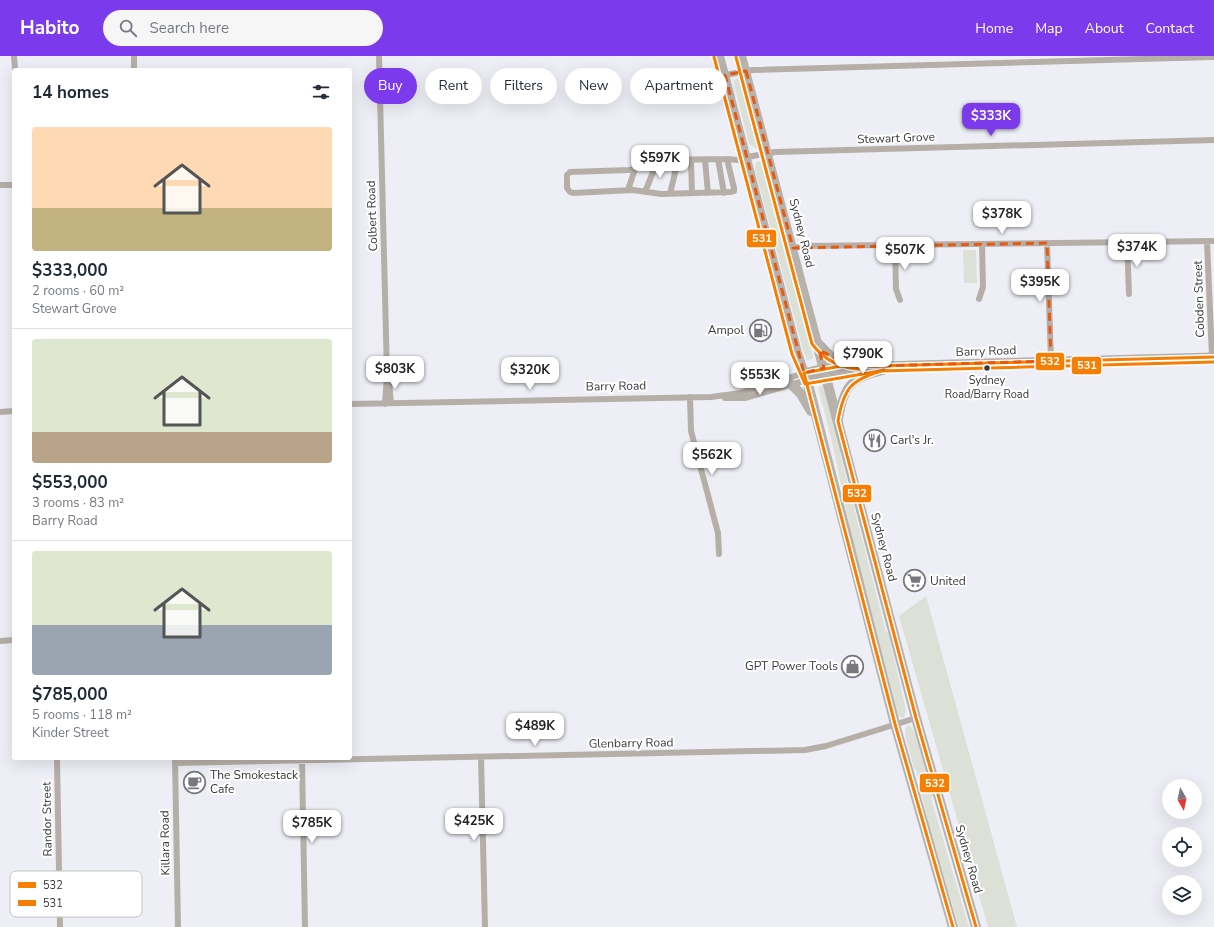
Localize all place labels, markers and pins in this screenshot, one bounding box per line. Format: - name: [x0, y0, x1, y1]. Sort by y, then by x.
- pin: $333K: [963, 103, 1019, 137]
- pin: $597K: [632, 145, 688, 179]
- pin: $378K: [974, 201, 1030, 235]
- pin: $374K: [1109, 234, 1165, 268]
- pin: $507K: [877, 237, 933, 271]
- pin: $395K: [1012, 269, 1068, 303]
- fuel station icon: Ampol: [747, 317, 773, 343]
- place label: Ampol: [708, 322, 744, 338]
- pin: $790K: [835, 341, 891, 375]
- pin: $803K: [367, 356, 423, 390]
- pin: $320K: [502, 357, 558, 391]
- pin: $553K: [732, 362, 788, 396]
- marker: Sydney Road/Barry Road: [982, 363, 992, 373]
- place label: Sydney Road/Barry Road: [945, 373, 1029, 402]
- restaurant icon: Carl's Jr.: [861, 427, 887, 453]
- place label: Carl's Jr.: [890, 432, 934, 448]
- pin: $562K: [684, 442, 740, 476]
- supermarket icon: United: [901, 568, 927, 594]
- place label: United: [930, 573, 966, 589]
- shop icon: GPT Power Tools: [840, 653, 866, 679]
- place label: GPT Power Tools: [745, 658, 838, 674]
- pin: $489K: [507, 713, 563, 747]
- place label: The Smokestack Cafe: [210, 767, 299, 797]
- cafe icon: The Smokestack Cafe: [181, 769, 207, 795]
- pin: $425K: [446, 808, 502, 842]
- pin: $785K: [284, 810, 340, 844]

